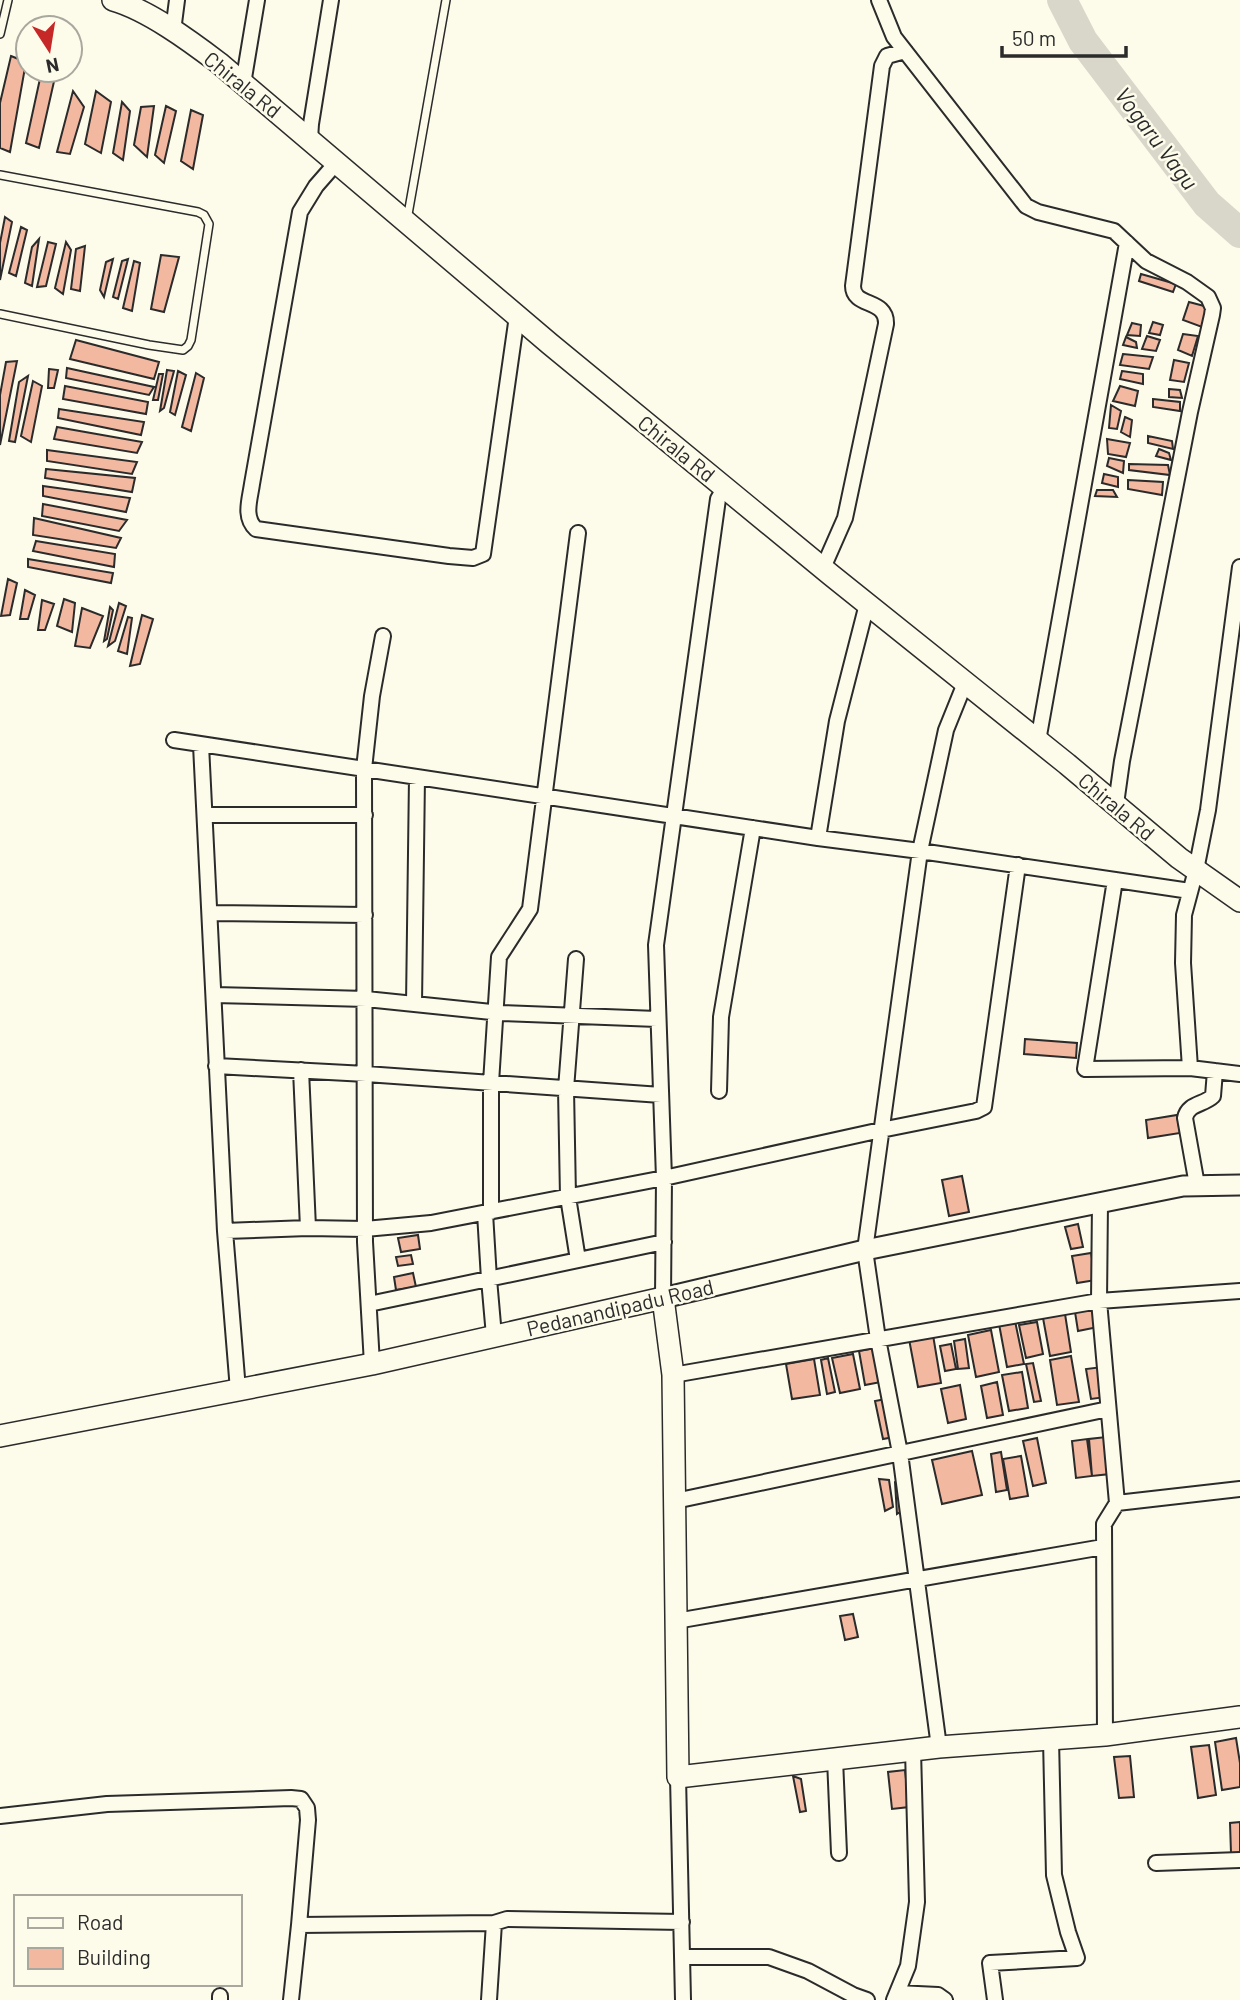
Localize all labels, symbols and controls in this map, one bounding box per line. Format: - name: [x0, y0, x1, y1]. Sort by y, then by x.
- north arrow: [14, 14, 84, 84]
- scale bar: [1002, 14, 1126, 58]
- text: 50 m: [1012, 25, 1056, 50]
- street label: Chirala Rd: [199, 45, 287, 123]
- text: N: [44, 54, 61, 79]
- water label: Vogaru Vagu: [1109, 81, 1205, 195]
- street label: Chirala Rd: [633, 409, 721, 487]
- street label: Chirala Rd: [1074, 767, 1160, 845]
- street label: Pedanandipadu Road: [524, 1273, 716, 1341]
- legend: [14, 1895, 242, 1986]
- text: Road: [77, 1909, 123, 1934]
- text: Building: [77, 1944, 151, 1969]

